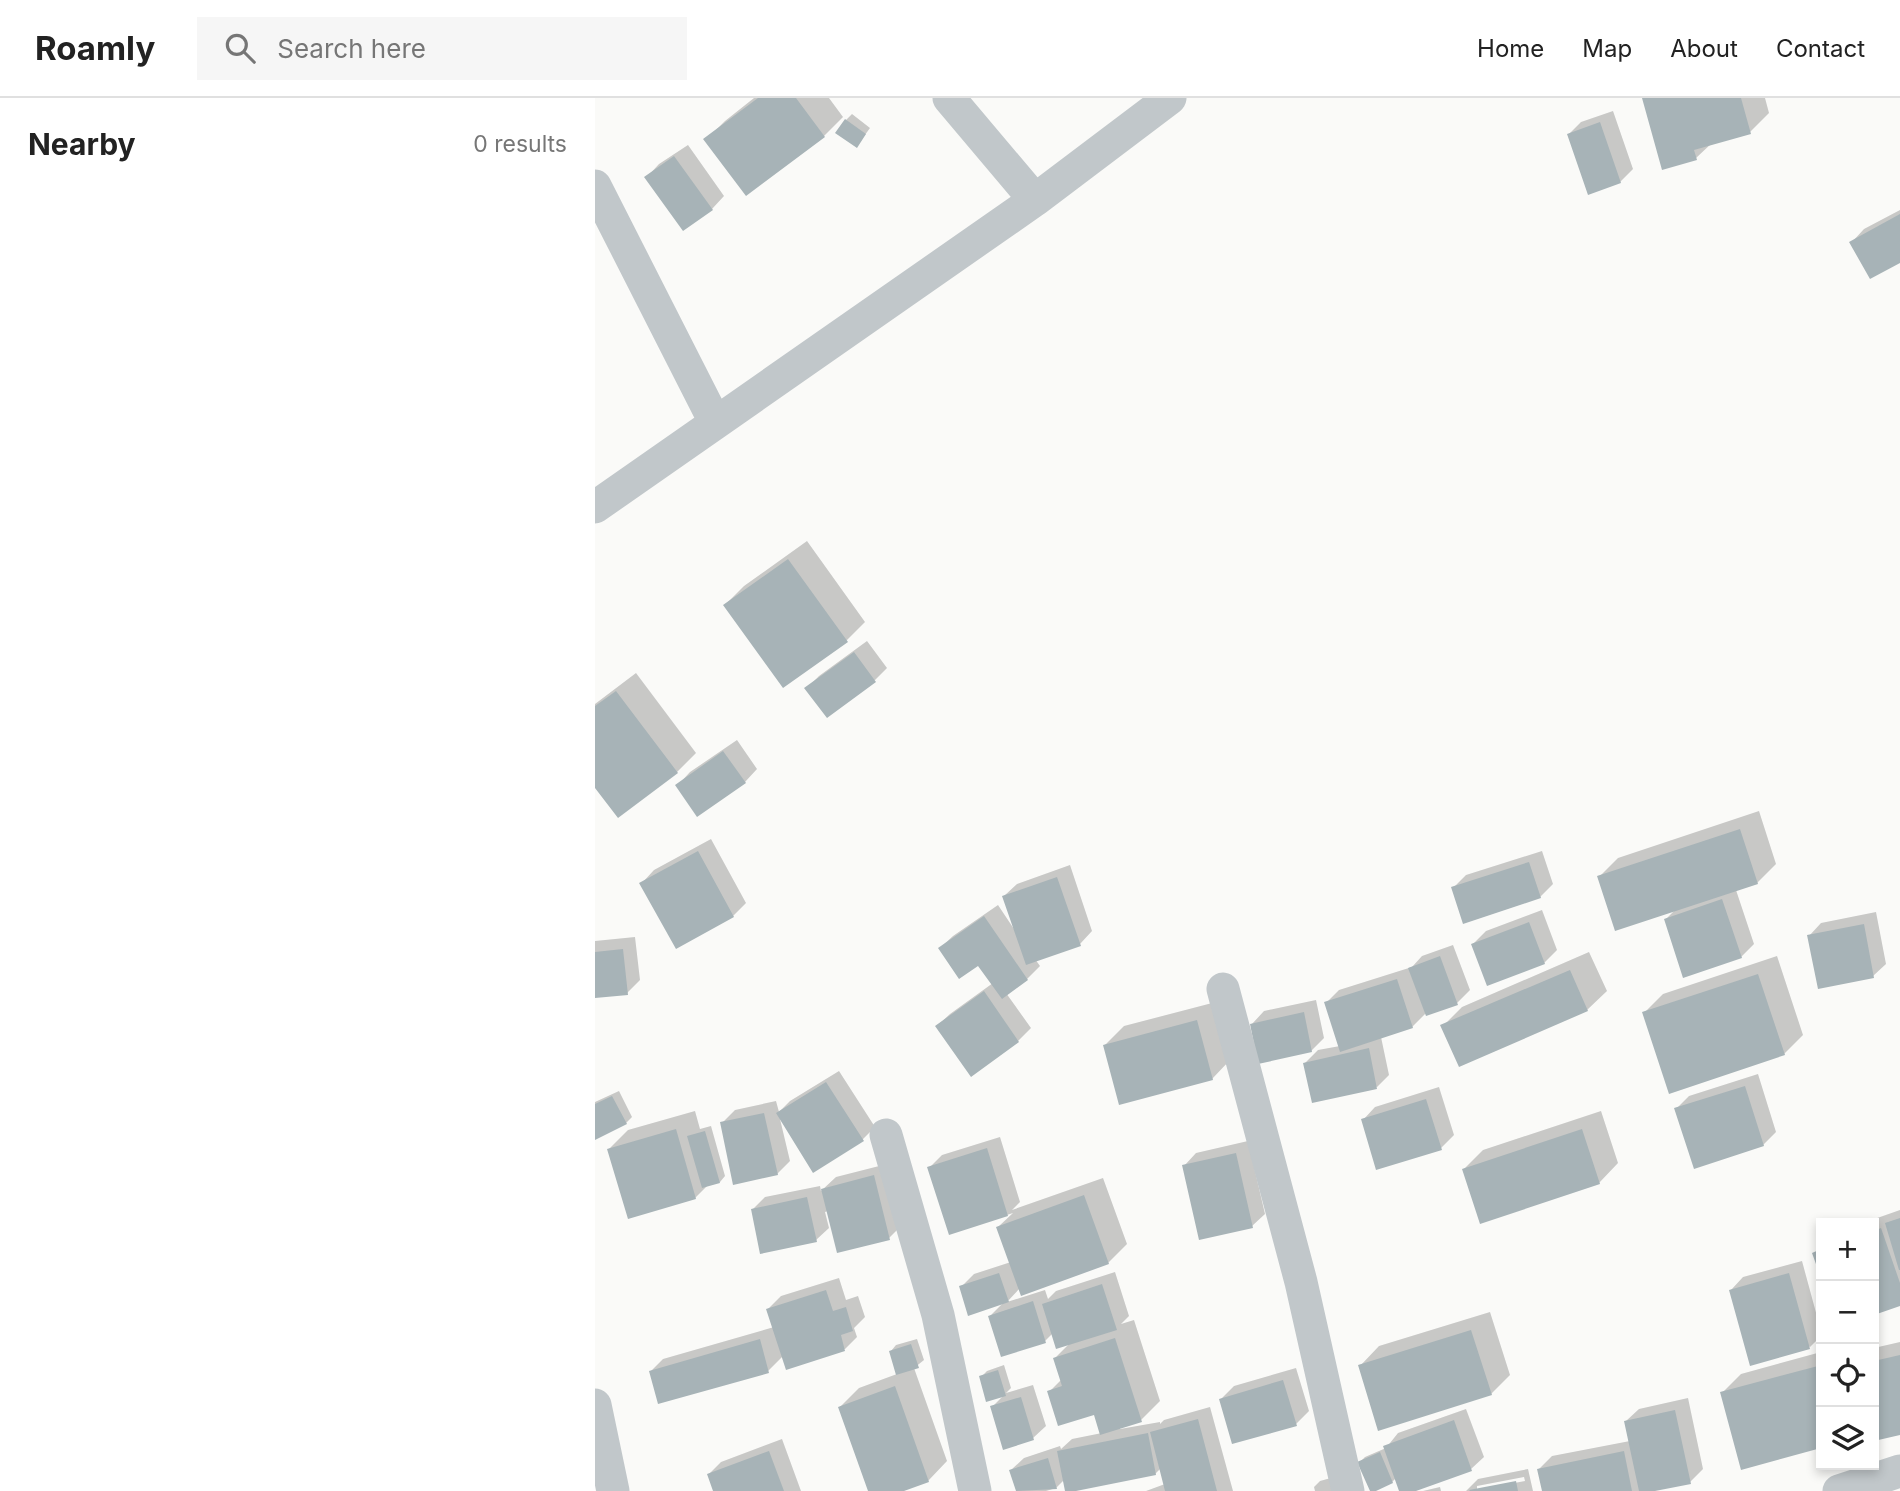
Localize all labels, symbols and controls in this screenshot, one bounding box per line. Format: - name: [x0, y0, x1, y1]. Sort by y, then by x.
- search box: [197, 17, 687, 80]
- text: Roamly: [35, 28, 155, 68]
- icon: search: [221, 29, 259, 67]
- text: Search here: [277, 33, 426, 64]
- text: Home: [1477, 34, 1544, 63]
- text: Map: [1582, 34, 1632, 63]
- text: About: [1670, 34, 1738, 63]
- text: Contact: [1776, 34, 1865, 63]
- text: Nearby: [28, 126, 136, 162]
- text: 0 results: [473, 130, 567, 158]
- map controls: [1816, 1218, 1879, 1470]
- button: +: [1816, 1218, 1879, 1281]
- button: −: [1816, 1281, 1879, 1344]
- button: locate: [1816, 1344, 1879, 1407]
- button: layers: [1816, 1407, 1879, 1470]

